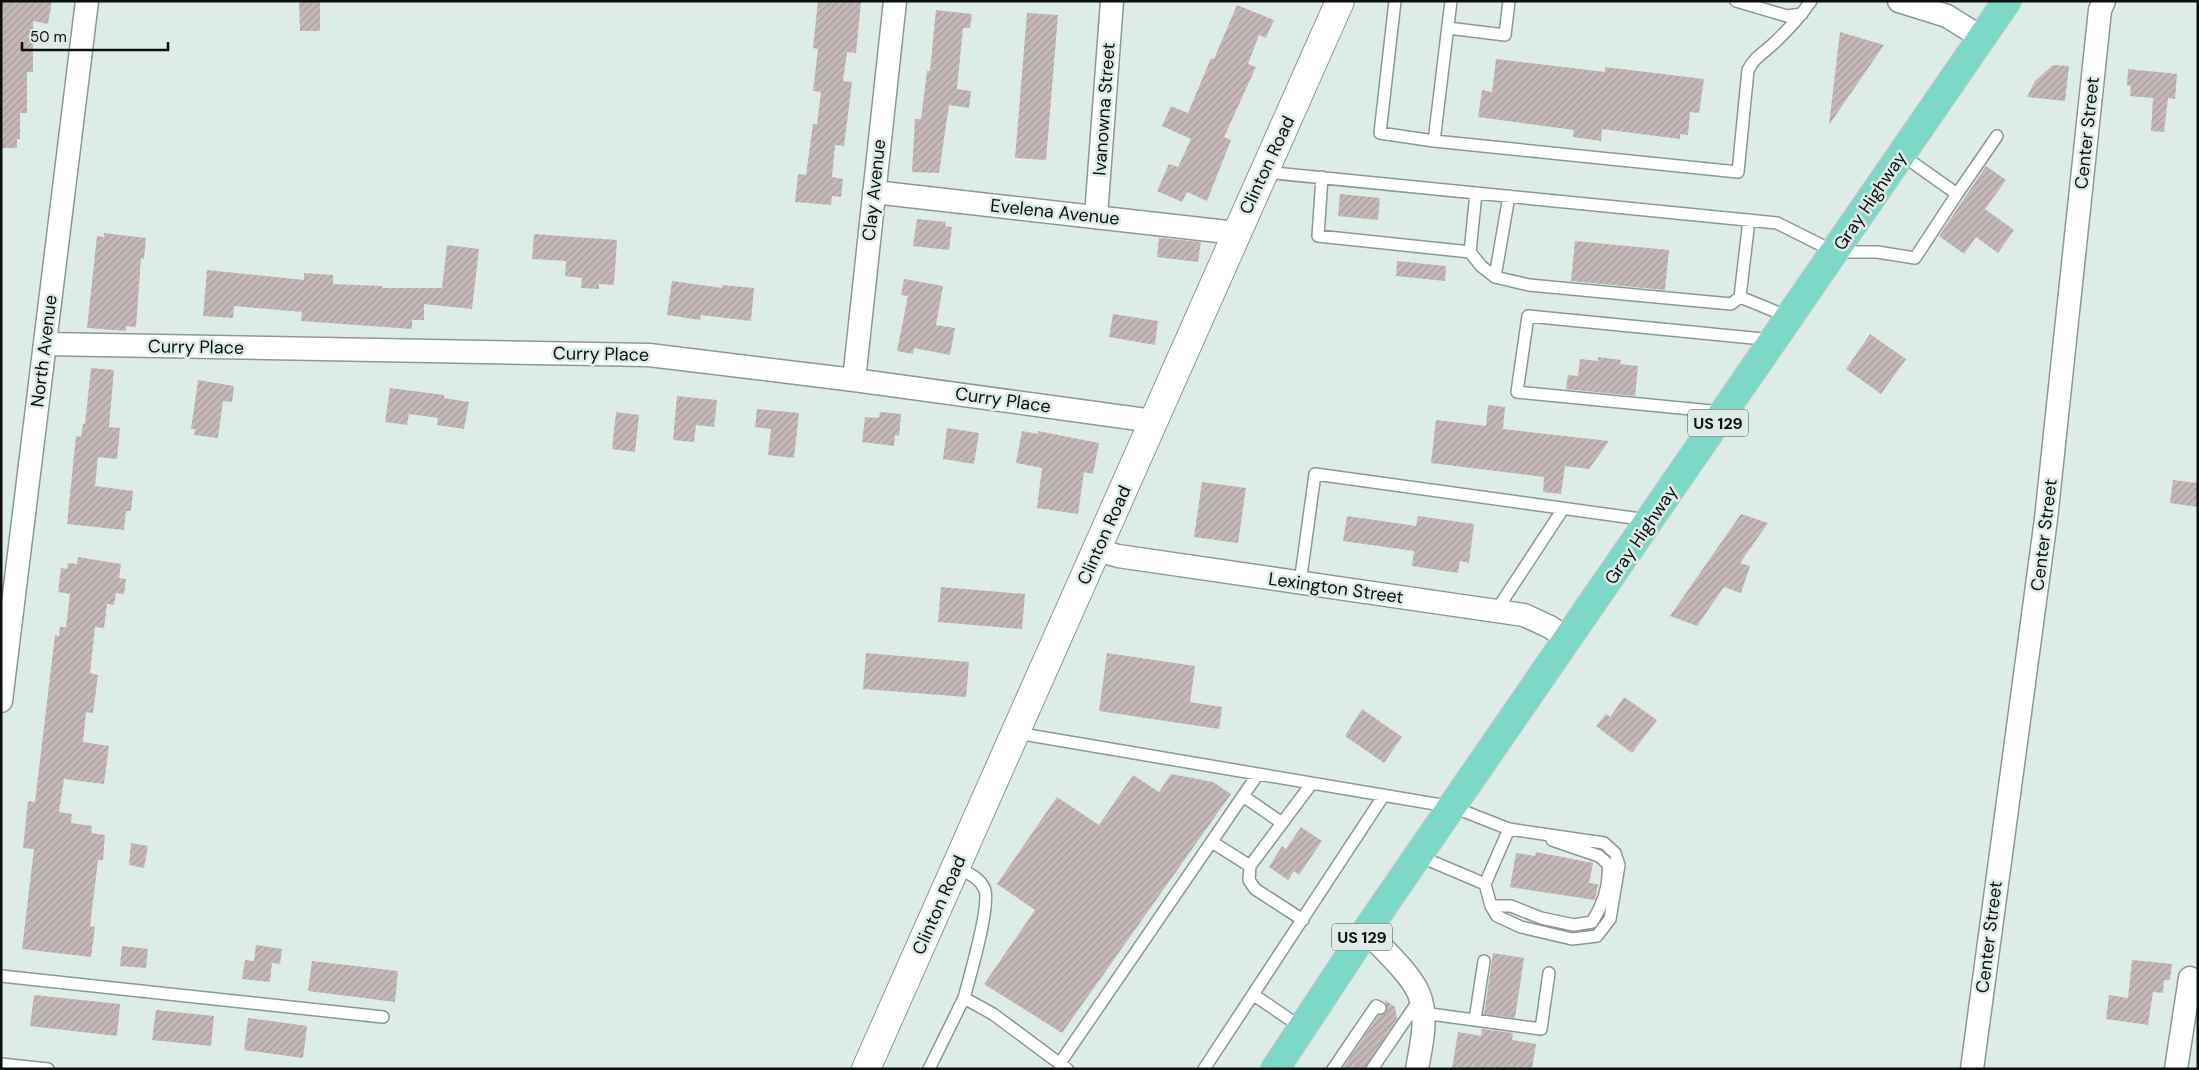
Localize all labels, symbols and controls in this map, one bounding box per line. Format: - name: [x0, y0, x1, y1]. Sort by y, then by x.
- scale bar: [22, 20, 169, 52]
- text: 50 m: [30, 27, 67, 47]
- street label: Ivanowna Street: [1087, 42, 1121, 176]
- street label: Center Street: [2069, 76, 2105, 190]
- street label: Clinton Road: [1234, 112, 1300, 218]
- street label: Clay Avenue: [857, 138, 891, 242]
- street label: Gray Highway: [1828, 147, 1912, 255]
- street label: Evelena Avenue: [989, 193, 1121, 231]
- street label: North Avenue: [25, 293, 63, 409]
- street label: Curry Place: [148, 334, 244, 360]
- street label: Curry Place: [553, 341, 649, 367]
- street label: Curry Place: [954, 381, 1052, 419]
- road number: US 129: [1688, 409, 1748, 436]
- street label: Center Street: [2025, 477, 2063, 593]
- street label: Gray Highway: [1599, 481, 1683, 589]
- street label: Clinton Road: [1071, 482, 1137, 588]
- street label: Lexington Street: [1267, 567, 1405, 609]
- street label: Clinton Road: [906, 852, 972, 958]
- street label: Center Street: [1970, 879, 2008, 995]
- road number: US 129: [1332, 924, 1392, 950]

